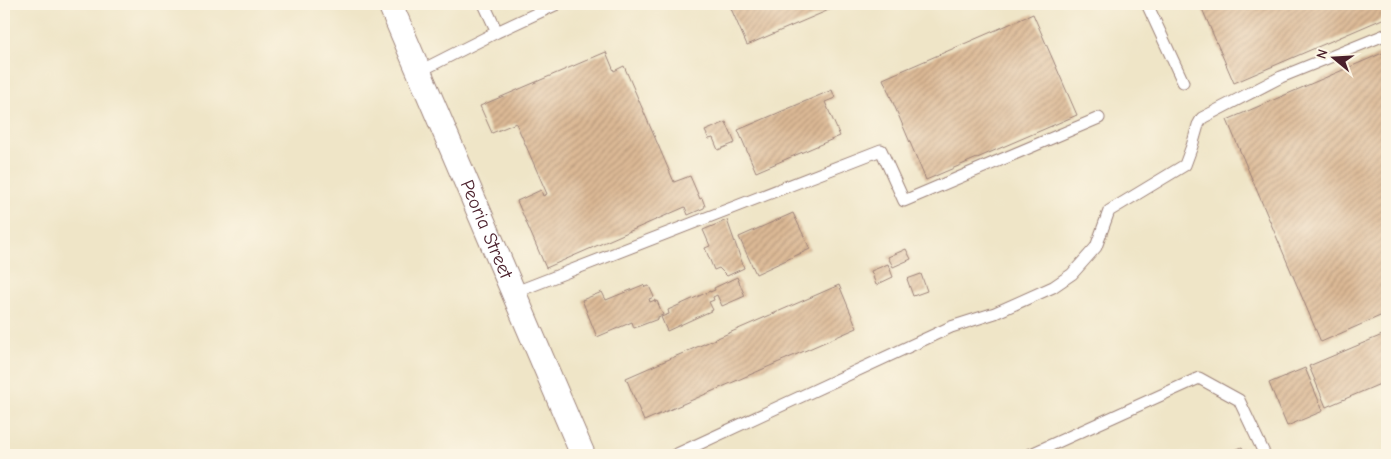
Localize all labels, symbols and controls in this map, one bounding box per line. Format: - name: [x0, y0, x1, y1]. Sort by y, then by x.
- north arrow: [1308, 32, 1358, 82]
- text: N: [1313, 47, 1332, 61]
- street label: Peoria Street: [456, 177, 517, 282]

